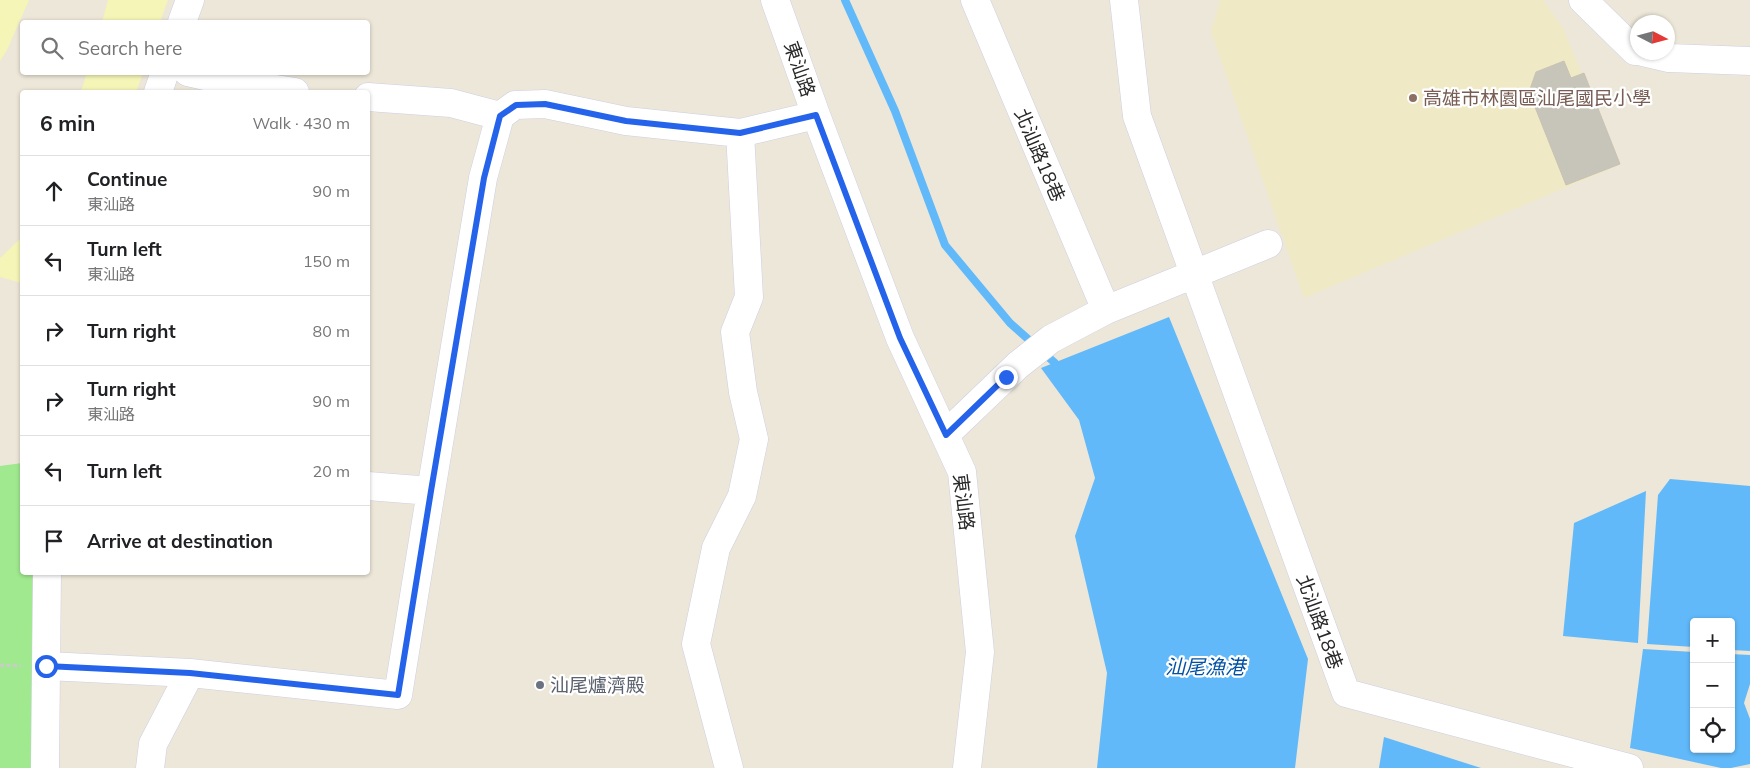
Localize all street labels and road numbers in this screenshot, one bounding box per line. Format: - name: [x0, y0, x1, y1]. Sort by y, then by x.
- street label: 東汕路: [779, 38, 821, 100]
- street label: 北汕路18巷: [1010, 105, 1070, 205]
- street label: 東汕路: [949, 472, 979, 532]
- street label: 北汕路18巷: [1292, 571, 1348, 673]

